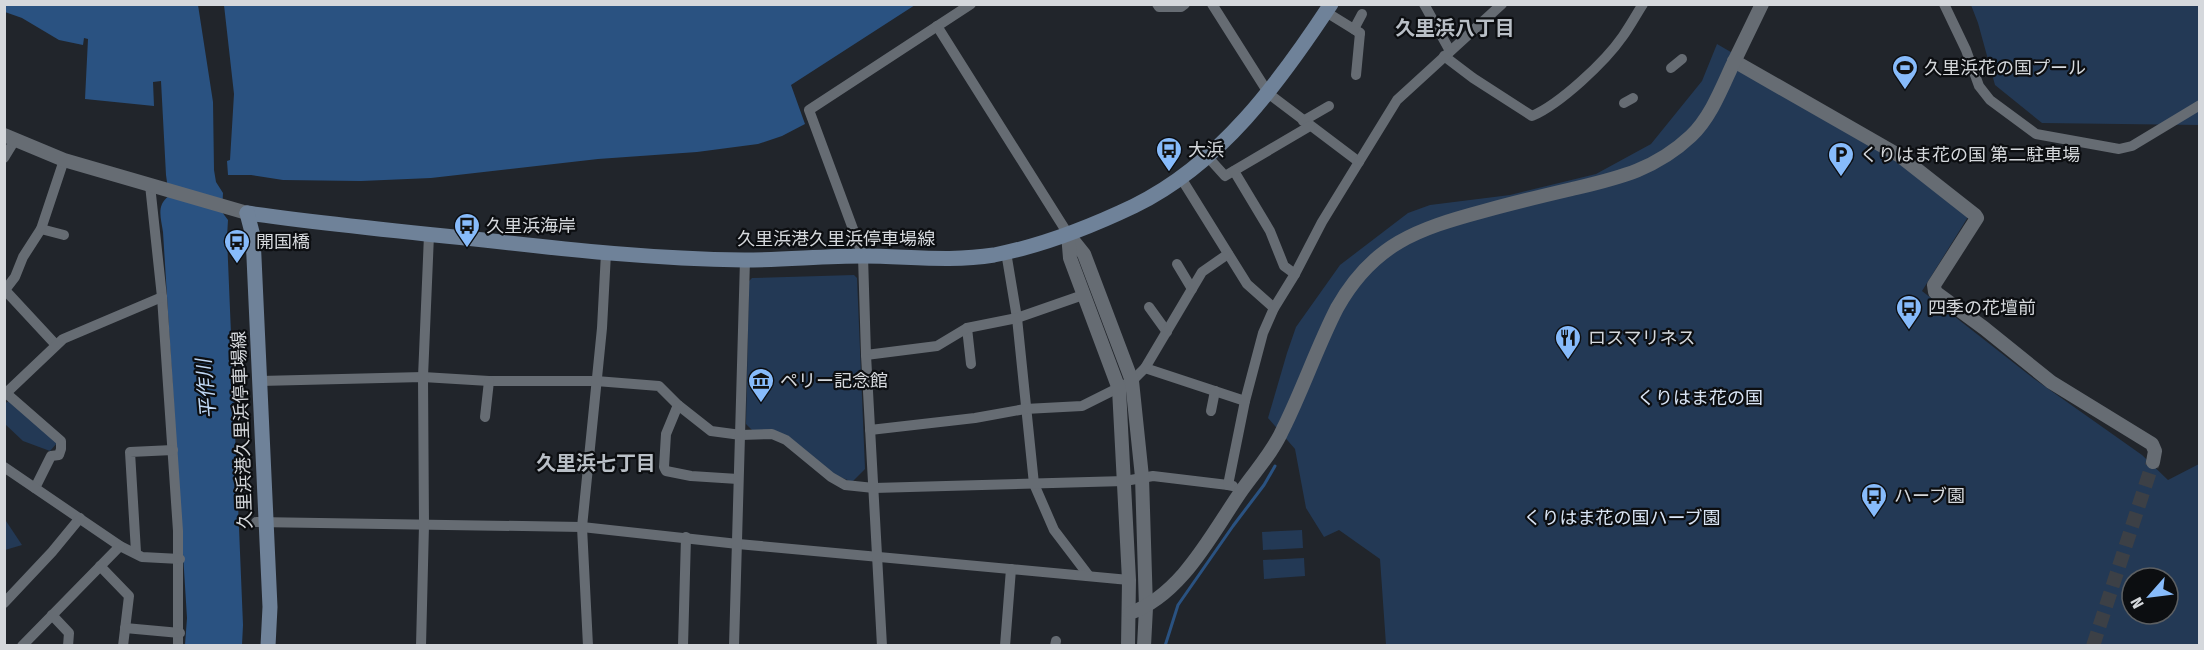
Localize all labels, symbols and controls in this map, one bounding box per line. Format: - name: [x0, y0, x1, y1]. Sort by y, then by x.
- district label: 久里浜八丁目: [1395, 16, 1515, 40]
- sports icon: 久里浜花の国プール: [1890, 53, 1920, 91]
- place label: 久里浜花の国プール: [1924, 57, 2086, 79]
- bus stop icon: 大浜: [1154, 135, 1184, 173]
- place label: 大浜: [1188, 139, 1224, 161]
- parking icon: くりはま花の国 第二駐車場: [1826, 140, 1856, 178]
- place label: くりはま花の国 第二駐車場: [1860, 144, 2080, 166]
- bus stop icon: 久里浜海岸: [452, 211, 482, 249]
- place label: 久里浜海岸: [486, 215, 576, 237]
- bus stop icon: 開国橋: [222, 227, 252, 265]
- street label: 久里浜港久里浜停車場線: [737, 228, 935, 250]
- place label: 開国橋: [256, 231, 310, 253]
- bus stop icon: 四季の花壇前: [1894, 293, 1924, 331]
- place label: 四季の花壇前: [1928, 297, 2036, 319]
- restaurant icon: ロスマリネス: [1553, 323, 1583, 361]
- place label: ロスマリネス: [1588, 327, 1695, 349]
- street label: 久里浜港久里浜停車場線: [228, 331, 256, 529]
- water label: 平作川: [191, 356, 221, 420]
- museum icon: ペリー記念館: [746, 366, 776, 404]
- place label: ペリー記念館: [780, 370, 888, 392]
- park label: くりはま花の国: [1637, 387, 1763, 409]
- district label: 久里浜七丁目: [536, 451, 656, 475]
- bus stop icon: ハーブ園: [1859, 481, 1889, 519]
- place label: ハーブ園: [1894, 485, 1965, 507]
- park label: くりはま花の国ハーブ園: [1524, 507, 1720, 529]
- north arrow: [2120, 566, 2180, 626]
- text: N: [2127, 594, 2148, 612]

